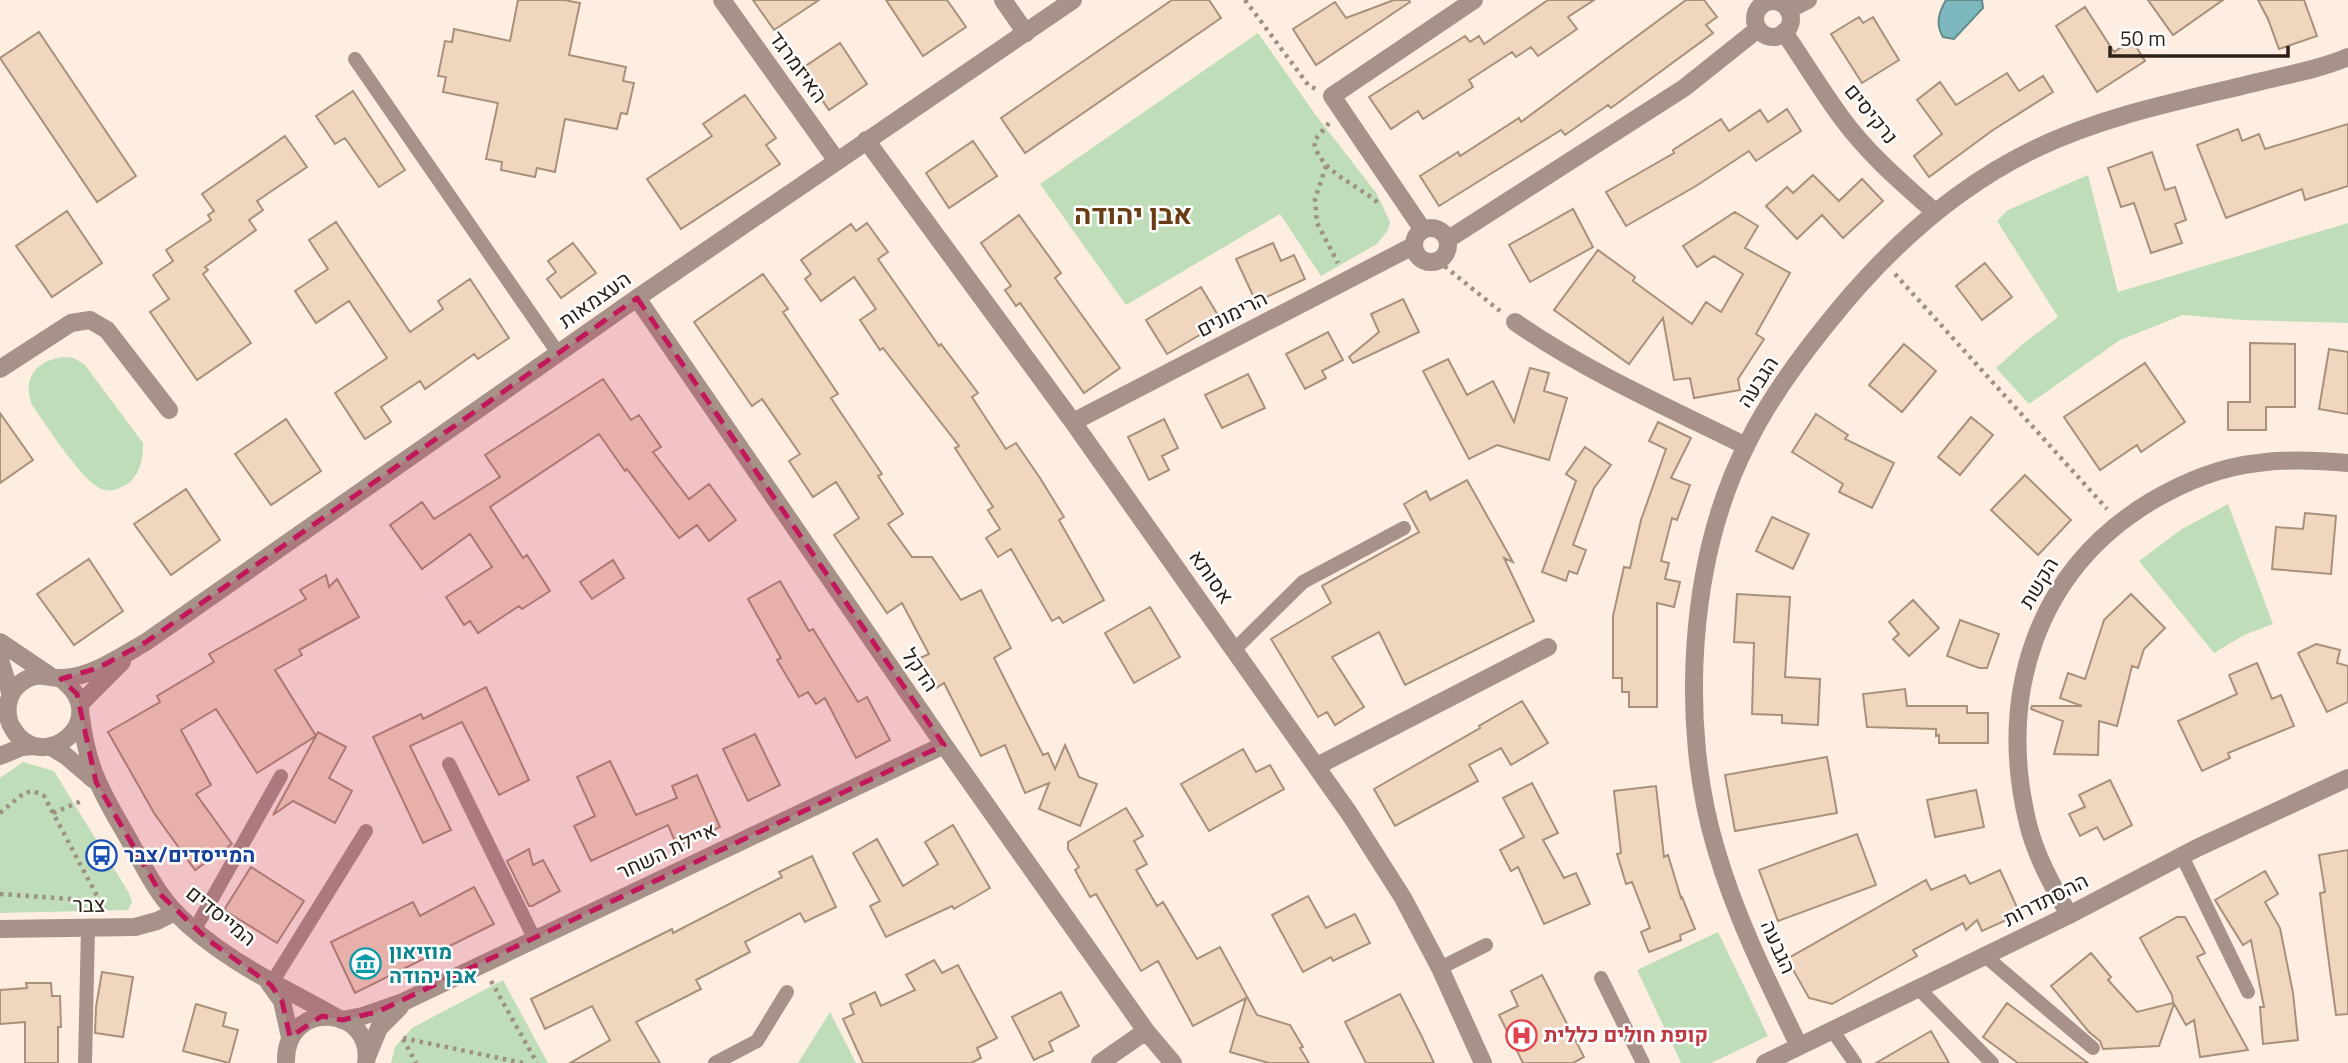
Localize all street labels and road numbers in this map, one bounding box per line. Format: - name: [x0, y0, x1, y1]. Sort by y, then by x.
- street label: האיזמרגד: [762, 24, 836, 109]
- street label: נרקיסים: [1837, 76, 1906, 151]
- street label: העצמאות: [552, 263, 637, 336]
- street label: הרימונים: [1191, 282, 1273, 345]
- street label: הגבעה: [1728, 349, 1786, 414]
- street label: אסותא: [1182, 543, 1242, 610]
- street label: הקשת: [2010, 551, 2066, 614]
- street label: הדקל: [894, 641, 947, 698]
- street label: איילת השחר: [611, 813, 722, 887]
- street label: ההסתדרות: [1997, 864, 2094, 934]
- street label: המייסדים: [180, 877, 264, 954]
- street label: צבר: [72, 888, 106, 920]
- street label: הגבעה: [1753, 914, 1805, 979]

